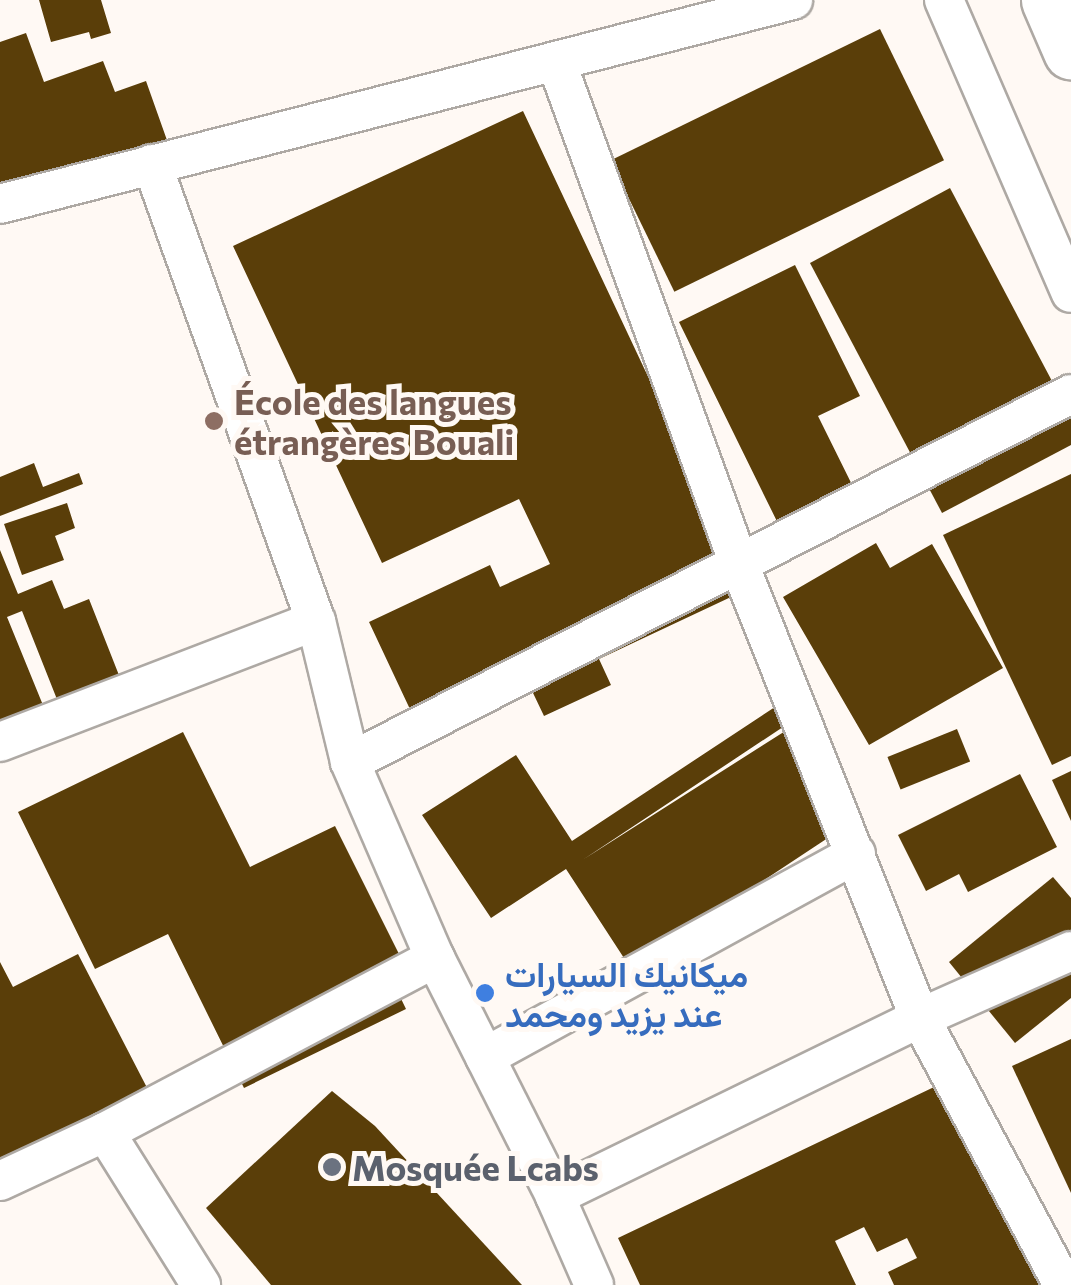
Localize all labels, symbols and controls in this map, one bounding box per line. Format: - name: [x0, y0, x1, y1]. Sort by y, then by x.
- place label: École des langues étrangères Bouali: [234, 380, 514, 462]
- marker: École des langues étrangères Bouali: [203, 410, 225, 432]
- place label: ميكانيك السيارات عند يزيد ومحمد: [505, 952, 748, 1034]
- marker: ميكانيك السيارات عند يزيد ومحمد: [474, 982, 496, 1004]
- place label: Mosquée Lcabs: [352, 1146, 599, 1188]
- marker: Mosquée Lcabs: [321, 1156, 343, 1178]

